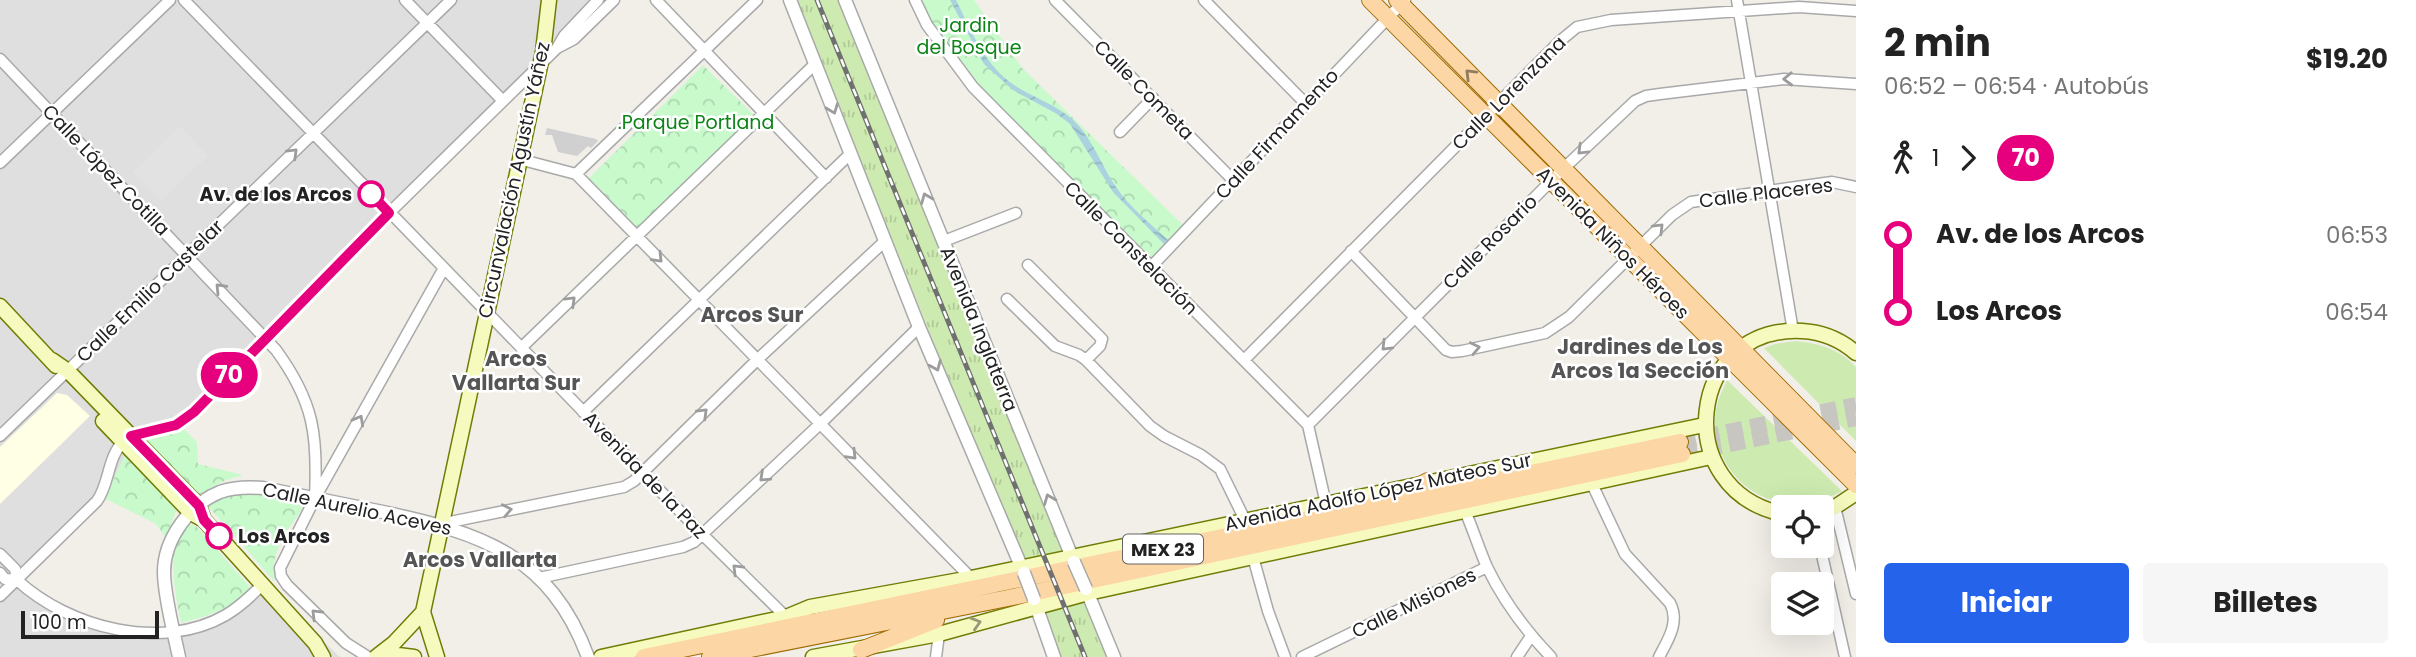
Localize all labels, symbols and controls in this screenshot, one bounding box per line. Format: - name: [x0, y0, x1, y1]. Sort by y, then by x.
- park label: Jardin del Bosque: [917, 12, 1021, 61]
- text: 2 min: [1884, 16, 1991, 69]
- street label: Calle Lorenzana: [1446, 30, 1572, 156]
- street label: Calle Cometa: [1088, 34, 1200, 146]
- street label: Circunvalación Agustín Yáñez: [471, 39, 557, 321]
- text: $19.20: [2306, 41, 2388, 77]
- street label: Calle Firmamento: [1209, 63, 1345, 205]
- one-way arrow: [1465, 69, 1478, 82]
- text: 06:52 – 06:54 · Autobús: [1884, 70, 2149, 102]
- one-way arrow: [1782, 71, 1793, 87]
- street label: Calle López Cotilla: [36, 98, 176, 242]
- one-way arrow: [824, 103, 838, 115]
- park label: .Parque Portland: [618, 109, 774, 136]
- icon: walk: [1884, 139, 1922, 177]
- icon: forward: [1949, 139, 1987, 177]
- text: 70: [2011, 141, 2040, 174]
- one-way arrow: [1577, 142, 1590, 155]
- text: 1: [1932, 142, 1939, 174]
- one-way arrow: [285, 148, 298, 161]
- street label: Avenida Niños Héroes: [1531, 161, 1695, 325]
- street label: Calle Placeres: [1698, 171, 1834, 215]
- street label: Calle Constelación: [1058, 175, 1204, 321]
- place label: Av. de los Arcos: [199, 181, 352, 208]
- marker: Av. de los Arcos: [358, 181, 384, 207]
- street label: Calle Rosario: [1437, 189, 1543, 295]
- one-way arrow: [920, 192, 934, 204]
- street label: Calle Emilio Castelar: [70, 214, 230, 368]
- text: Av. de los Arcos: [1936, 216, 2145, 252]
- text: 06:53: [2326, 219, 2388, 251]
- one-way arrow: [1650, 223, 1663, 236]
- street label: Avenida Inglaterra: [934, 242, 1024, 416]
- one-way arrow: [650, 250, 663, 263]
- one-way arrow: [215, 283, 228, 296]
- text: Los Arcos: [1936, 293, 2062, 329]
- one-way arrow: [563, 296, 576, 309]
- text: 06:54: [2325, 296, 2388, 328]
- district label: Arcos Sur: [701, 300, 803, 329]
- district label: Jardines de Los Arcos 1a Sección: [1551, 332, 1729, 385]
- one-way arrow: [1382, 337, 1395, 350]
- one-way arrow: [1468, 342, 1480, 357]
- district label: Arcos Vallarta Sur: [452, 344, 580, 397]
- line badge: 70: [198, 352, 260, 398]
- text: 70: [215, 358, 243, 391]
- one-way arrow: [927, 359, 941, 371]
- street label: Avenida de la Paz: [577, 405, 713, 545]
- one-way arrow: [695, 409, 708, 422]
- one-way arrow: [351, 415, 364, 428]
- street label: Avenida Adolfo López Mateos Sur: [1222, 446, 1534, 538]
- one-way arrow: [843, 447, 856, 460]
- one-way arrow: [760, 468, 773, 481]
- street label: Calle Aurelio Aceves: [260, 476, 454, 542]
- one-way arrow: [1043, 494, 1057, 506]
- map controls: [1771, 495, 1834, 635]
- button: locate: [1771, 495, 1834, 558]
- one-way arrow: [501, 503, 513, 518]
- marker: Los Arcos: [206, 523, 232, 549]
- place label: Los Arcos: [238, 523, 330, 550]
- road number: MEX 23: [1123, 534, 1203, 564]
- district label: Arcos Vallarta: [403, 545, 557, 574]
- street label: Calle Misiones: [1347, 561, 1481, 645]
- button: Iniciar: [1884, 563, 2129, 643]
- button: Billetes: [2143, 563, 2388, 643]
- one-way arrow: [733, 565, 745, 577]
- button: layers: [1771, 572, 1834, 635]
- scale bar: [21, 608, 159, 640]
- text: 100 m: [32, 609, 87, 636]
- one-way arrow: [312, 610, 324, 622]
- one-way arrow: [969, 617, 981, 632]

